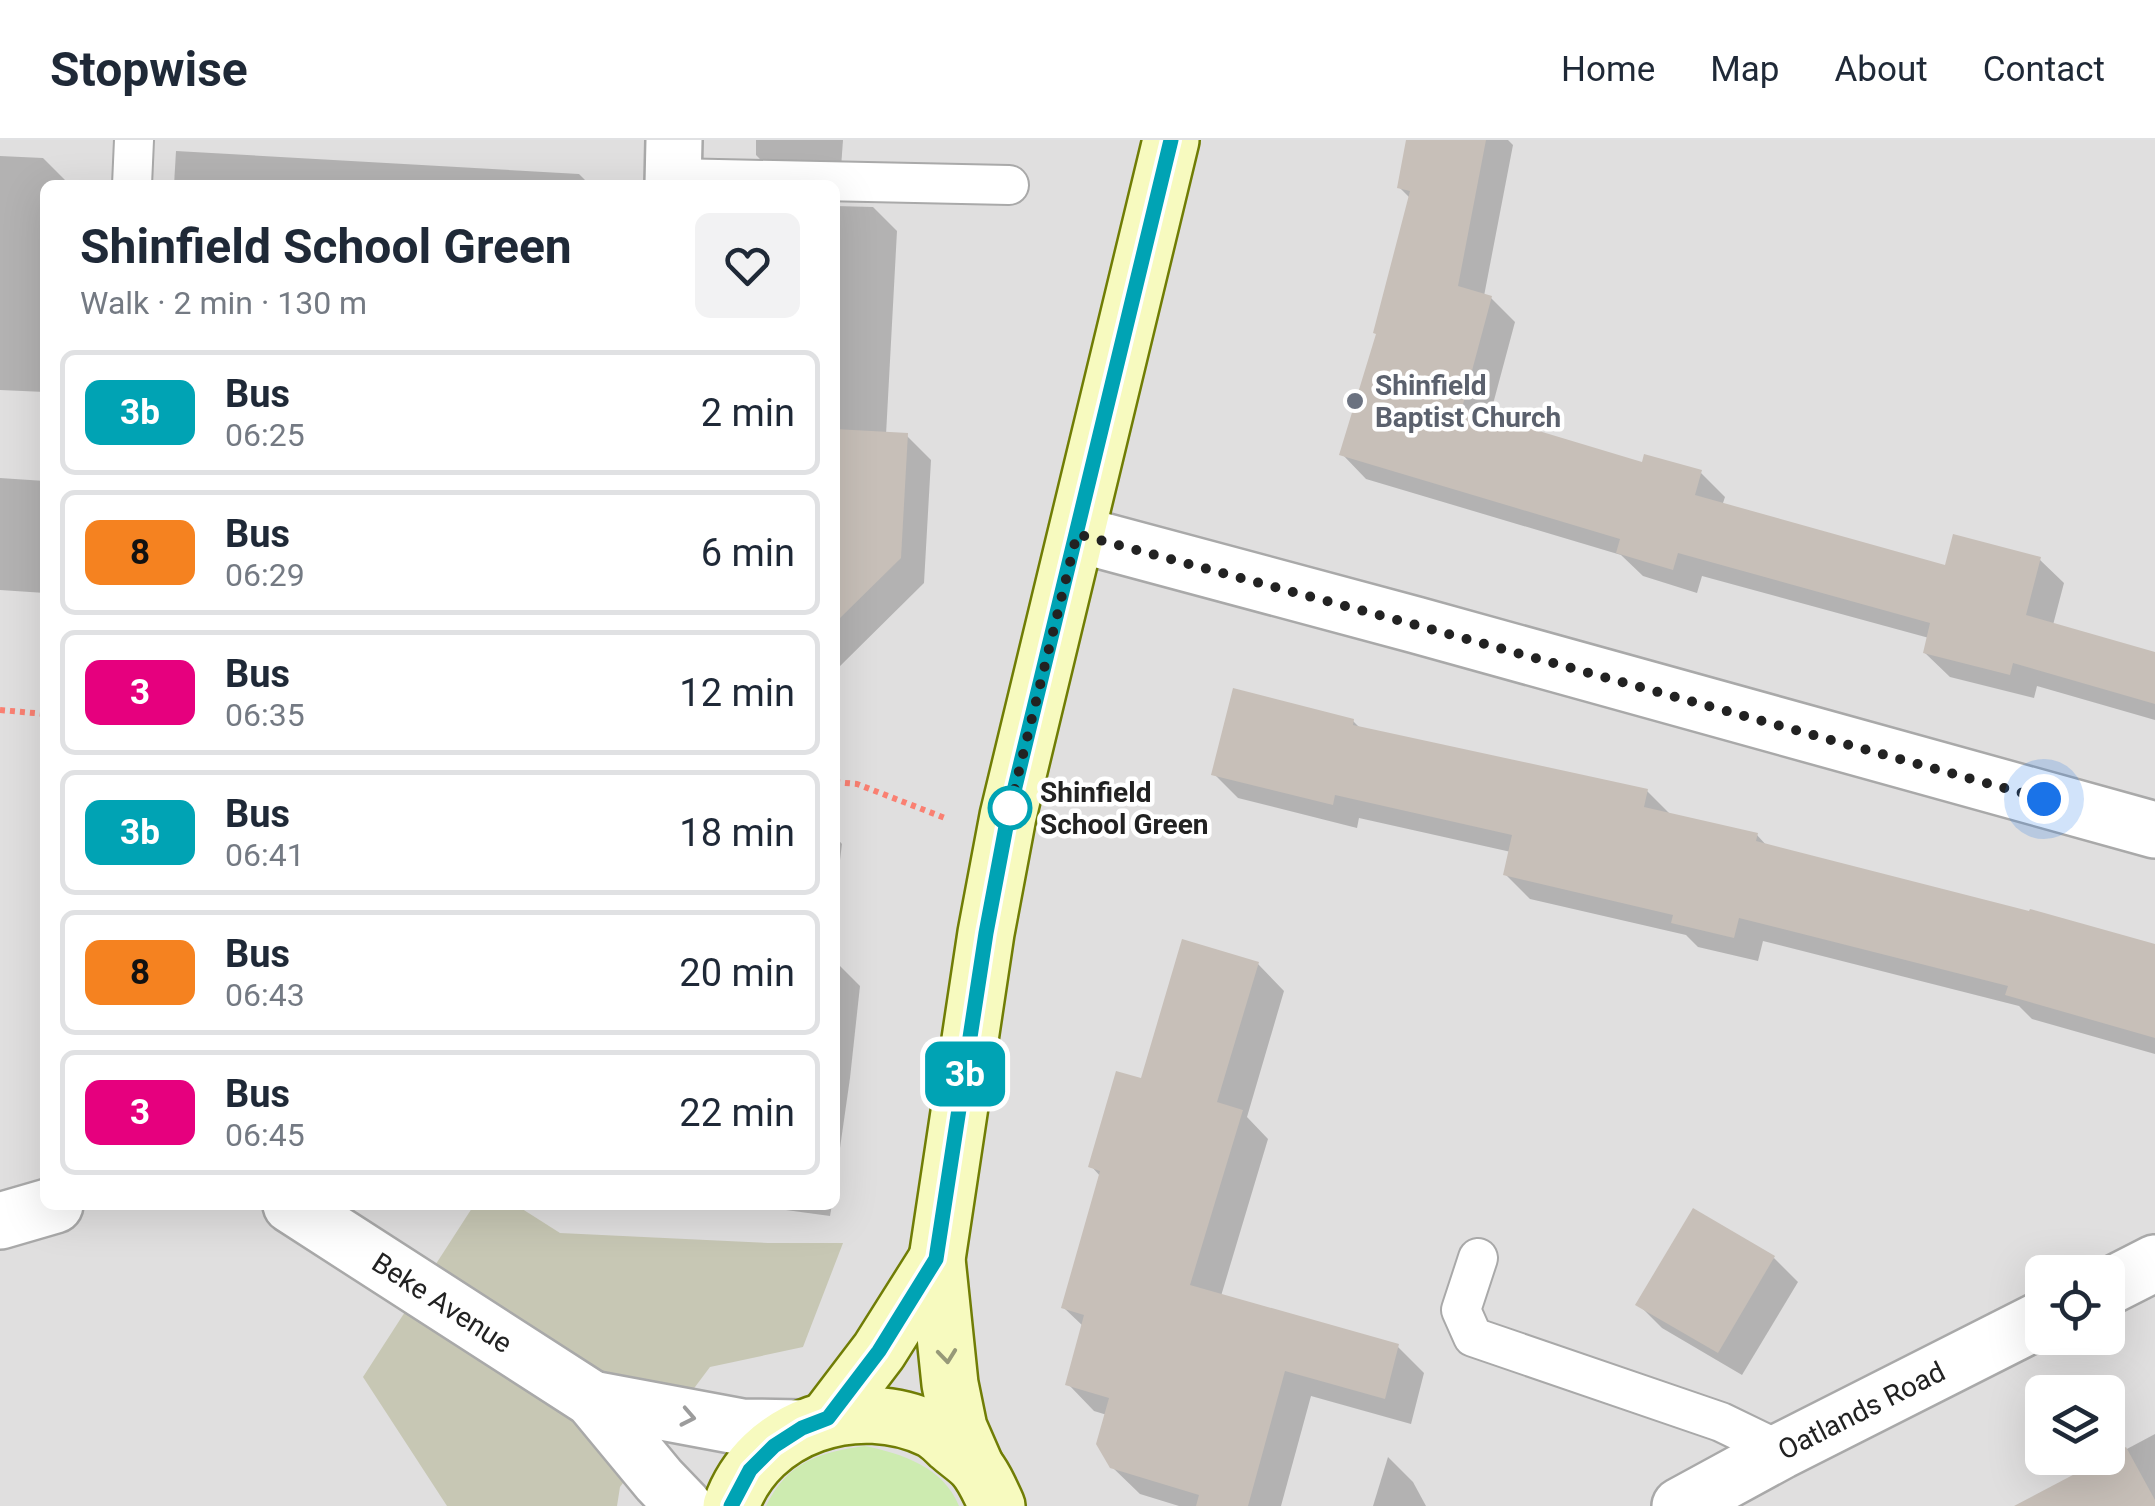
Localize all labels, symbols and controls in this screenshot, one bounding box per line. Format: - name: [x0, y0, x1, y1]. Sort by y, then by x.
- text: Stopwise: [50, 41, 248, 98]
- text: Home: [1561, 49, 1655, 90]
- text: Map: [1710, 49, 1779, 90]
- text: About: [1834, 49, 1928, 90]
- text: Contact: [1983, 49, 2105, 90]
- button: heart: [695, 213, 800, 318]
- text: Shinfield School Green: [80, 218, 572, 275]
- text: Walk · 2 min · 130 m: [80, 284, 367, 322]
- place label: Shinfield Baptist Church: [1375, 369, 1561, 434]
- text: Bus: [225, 372, 290, 416]
- marker: Shinfield Baptist Church: [1344, 390, 1366, 412]
- text: 2 min: [701, 391, 795, 435]
- text: 3b: [120, 392, 160, 433]
- text: 06:25: [225, 416, 305, 454]
- text: Bus: [225, 512, 290, 556]
- text: 6 min: [701, 531, 795, 575]
- text: 8: [130, 532, 150, 573]
- text: 06:29: [225, 556, 305, 594]
- text: Bus: [225, 652, 290, 696]
- text: 12 min: [679, 671, 795, 715]
- text: 3: [130, 672, 150, 713]
- text: 06:35: [225, 696, 305, 734]
- your location: [2019, 774, 2069, 824]
- place label: Shinfield School Green: [1040, 776, 1209, 841]
- marker: Shinfield School Green: [989, 787, 1031, 829]
- text: Bus: [225, 792, 290, 836]
- text: 18 min: [679, 811, 795, 855]
- text: 3b: [120, 812, 160, 853]
- text: 06:41: [225, 836, 305, 874]
- text: Bus: [225, 932, 290, 976]
- text: 20 min: [679, 951, 795, 995]
- text: 8: [130, 952, 150, 993]
- text: 06:43: [225, 976, 305, 1014]
- line badge: 3b: [920, 1042, 1010, 1106]
- text: 3b: [945, 1054, 985, 1095]
- text: Bus: [225, 1072, 290, 1116]
- text: 22 min: [679, 1091, 795, 1135]
- text: 3: [130, 1092, 150, 1133]
- text: 06:45: [225, 1116, 305, 1154]
- street label: Beke Avenue: [366, 1245, 518, 1360]
- map controls: [2025, 1255, 2125, 1475]
- button: locate: [2025, 1255, 2125, 1355]
- one-way arrow: [936, 1348, 957, 1364]
- street label: Oatlands Road: [1772, 1354, 1950, 1466]
- button: layers: [2025, 1375, 2125, 1475]
- one-way arrow: [679, 1406, 696, 1427]

